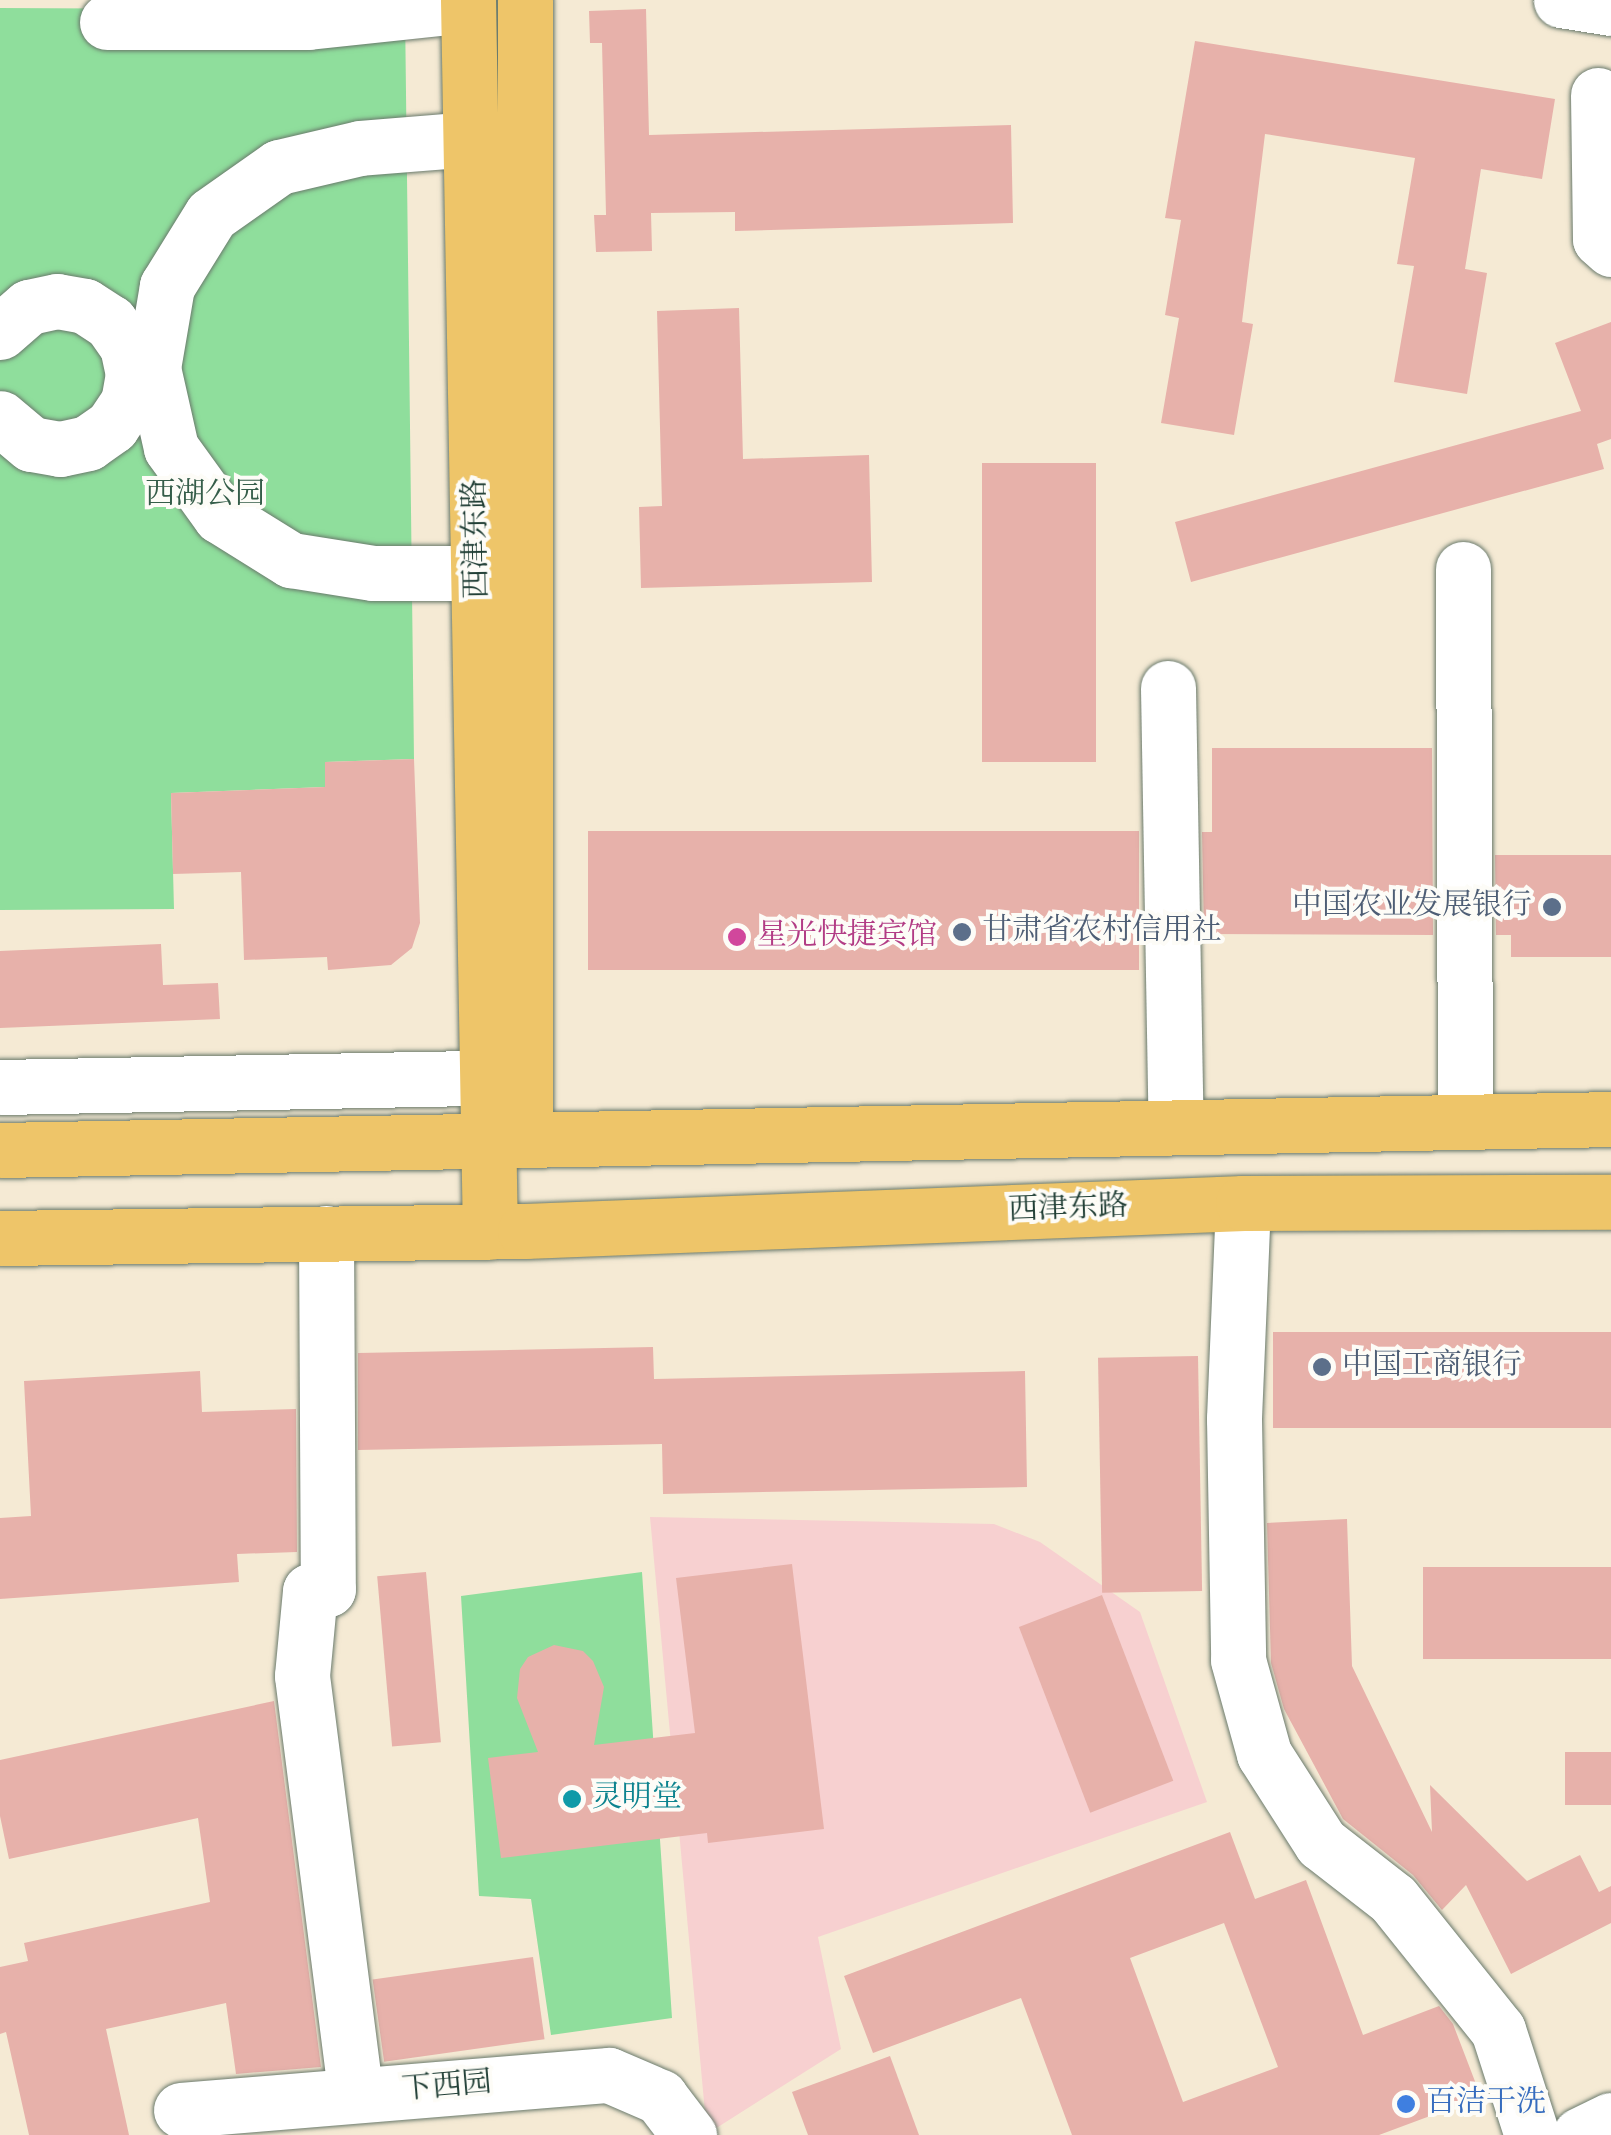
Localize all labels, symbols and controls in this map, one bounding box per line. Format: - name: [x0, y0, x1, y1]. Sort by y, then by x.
- park label: 西湖公园: [145, 478, 265, 514]
- street label: 西津东路: [459, 479, 497, 599]
- place label: 中国农业发展银行: [1292, 889, 1532, 925]
- marker: 中国农业发展银行: [1541, 896, 1563, 918]
- place label: 甘肃省农村信用社: [982, 914, 1222, 950]
- place label: 星光快捷宾馆: [757, 919, 937, 955]
- marker: 甘肃省农村信用社: [951, 921, 973, 943]
- marker: 星光快捷宾馆: [726, 926, 748, 948]
- street label: 西津东路: [1007, 1190, 1129, 1230]
- place label: 中国工商银行: [1342, 1349, 1522, 1385]
- marker: 中国工商银行: [1311, 1356, 1333, 1378]
- place label: 灵明堂: [592, 1781, 682, 1817]
- marker: 灵明堂: [561, 1788, 583, 1810]
- street label: 下西园: [401, 2066, 493, 2110]
- place label: 百洁干洗: [1426, 2086, 1546, 2122]
- marker: 百洁干洗: [1395, 2093, 1417, 2115]

